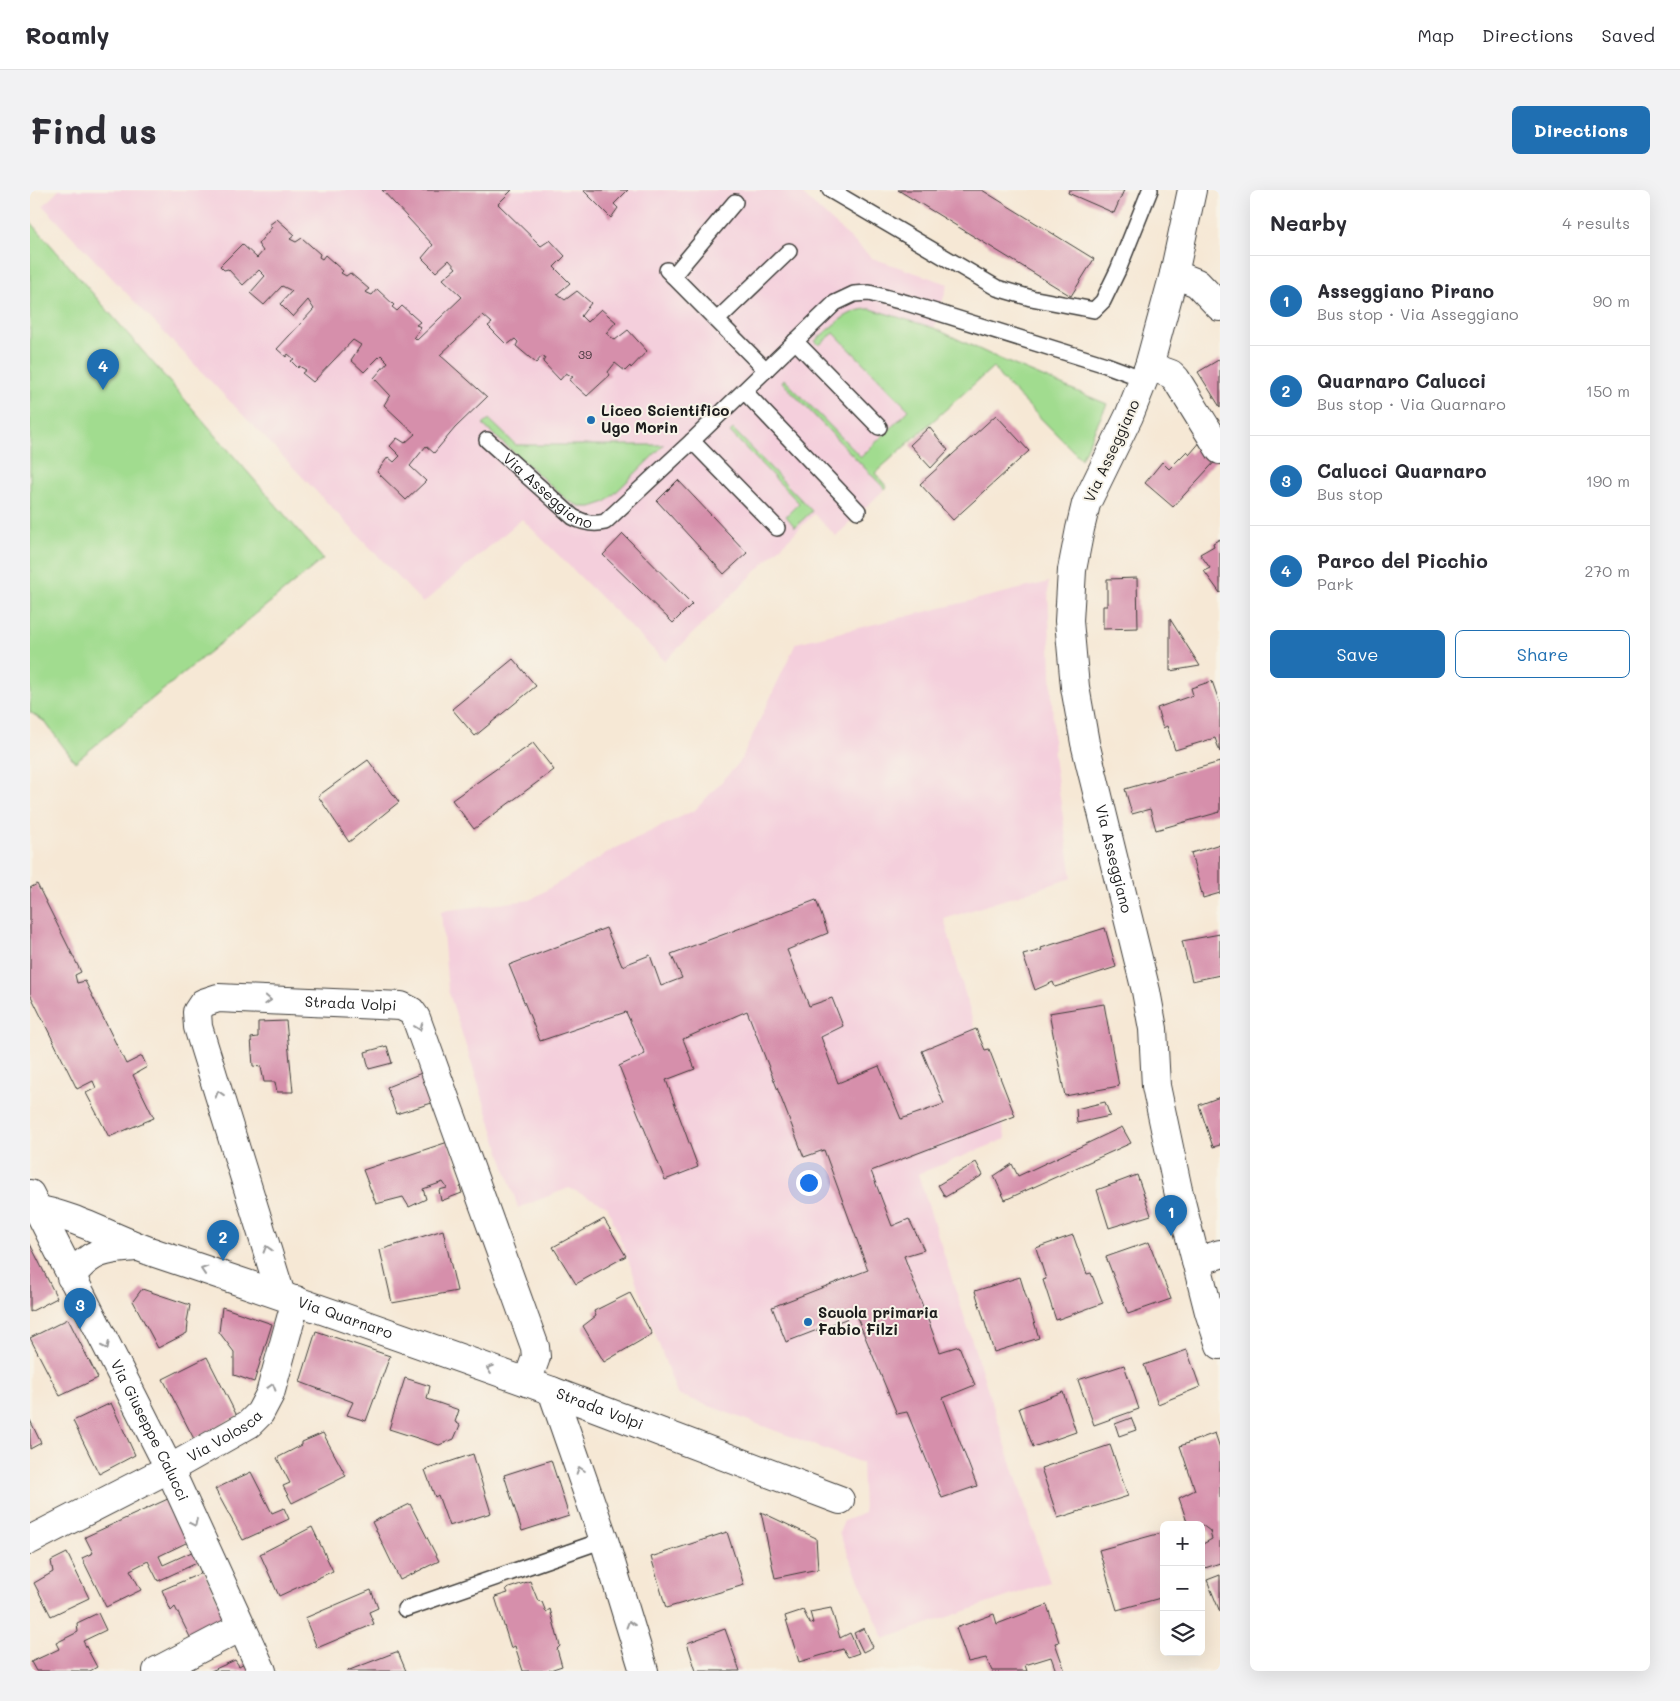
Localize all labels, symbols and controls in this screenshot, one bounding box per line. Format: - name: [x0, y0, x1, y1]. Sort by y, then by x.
- text: Roamly: [25, 19, 109, 50]
- text: Map: [1417, 23, 1454, 47]
- text: Directions: [1482, 23, 1574, 47]
- text: Saved: [1602, 23, 1655, 47]
- button: Directions: [1512, 106, 1650, 154]
- text: Find us: [30, 107, 157, 153]
- text: Nearby: [1270, 209, 1347, 236]
- text: 4 results: [1562, 212, 1630, 233]
- text: Asseggiano Pirano: [1317, 278, 1494, 303]
- text: 1: [1282, 290, 1290, 311]
- text: 90 m: [1593, 290, 1630, 311]
- text: Bus stop · Via Asseggiano: [1317, 303, 1519, 324]
- house number: 39: [578, 346, 592, 362]
- pin: 4: [87, 349, 119, 390]
- text: Quarnaro Calucci: [1317, 368, 1486, 393]
- text: 2: [1282, 380, 1290, 401]
- text: 150 m: [1586, 380, 1630, 401]
- text: Bus stop · Via Quarnaro: [1317, 393, 1506, 414]
- street label: Via Asseggiano: [1079, 396, 1144, 505]
- place label: Liceo Scientifico Ugo Morin: [601, 400, 729, 437]
- marker: Liceo Scientifico Ugo Morin: [585, 414, 597, 426]
- street label: Via Asseggiano: [499, 448, 594, 532]
- text: Calucci Quarnaro: [1317, 458, 1486, 483]
- text: 3: [1281, 470, 1291, 491]
- text: 190 m: [1586, 470, 1630, 491]
- text: Bus stop: [1317, 483, 1383, 504]
- text: Parco del Picchio: [1317, 548, 1488, 573]
- text: 4: [1281, 560, 1291, 581]
- text: 270 m: [1584, 560, 1630, 581]
- text: Park: [1317, 573, 1353, 594]
- button: Save: [1270, 630, 1445, 678]
- button: Share: [1455, 630, 1630, 678]
- street label: Via Asseggiano: [1091, 802, 1137, 915]
- street label: Strada Volpi: [304, 991, 397, 1015]
- one-way arrow: [264, 995, 272, 1005]
- one-way arrow: [413, 1022, 423, 1031]
- one-way arrow: [214, 1090, 224, 1098]
- your location: [796, 1170, 822, 1196]
- pin: 1: [1155, 1195, 1187, 1236]
- pin: 2: [207, 1220, 239, 1261]
- one-way arrow: [262, 1245, 272, 1253]
- one-way arrow: [201, 1266, 209, 1276]
- pin: 3: [64, 1288, 96, 1329]
- street label: Via Quarnaro: [295, 1291, 396, 1343]
- place label: Scuola primaria Fabio Filzi: [818, 1302, 938, 1339]
- marker: Scuola primaria Fabio Filzi: [802, 1316, 814, 1328]
- one-way arrow: [100, 1341, 110, 1350]
- street label: Via Giuseppe Calucci: [107, 1356, 194, 1504]
- one-way arrow: [486, 1365, 495, 1375]
- one-way arrow: [266, 1383, 276, 1391]
- street label: Strada Volpi: [554, 1383, 647, 1434]
- street label: Via Volosca: [183, 1405, 266, 1466]
- one-way arrow: [576, 1466, 586, 1474]
- one-way arrow: [187, 1518, 198, 1527]
- map controls: [1160, 1521, 1205, 1656]
- button: +: [1160, 1521, 1205, 1566]
- button: −: [1160, 1566, 1205, 1611]
- button: layers: [1160, 1611, 1205, 1656]
- one-way arrow: [625, 1621, 635, 1629]

